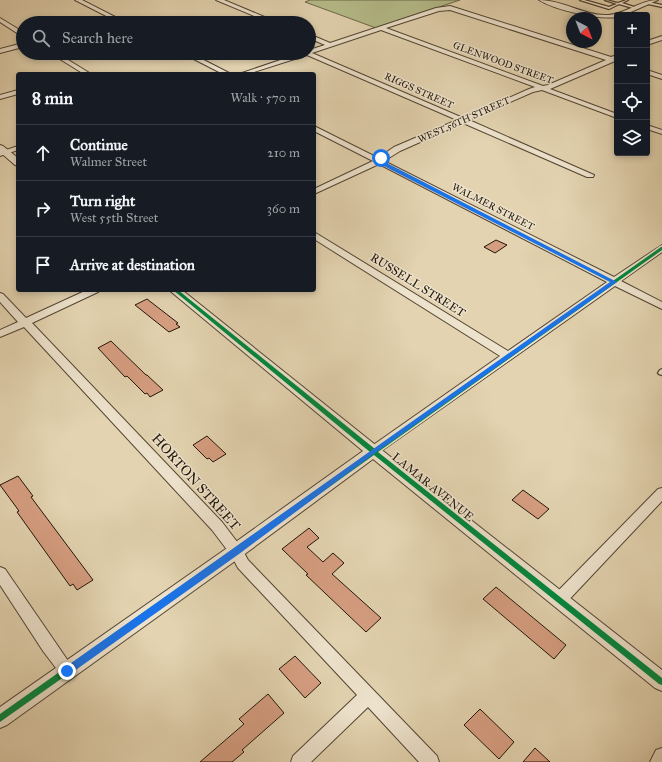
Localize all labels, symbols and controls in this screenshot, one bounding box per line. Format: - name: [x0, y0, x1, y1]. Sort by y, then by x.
- north arrow: [566, 12, 602, 48]
- map controls: [614, 12, 650, 156]
- button: +: [614, 12, 650, 48]
- search box: [16, 16, 316, 60]
- icon: search: [30, 27, 52, 49]
- text: Search here: [62, 29, 133, 47]
- street label: GLENWOOD STREET: [451, 39, 555, 87]
- button: −: [614, 48, 650, 84]
- street label: RIGGS STREET: [383, 70, 456, 112]
- button: locate: [614, 84, 650, 120]
- text: 8 min: [32, 88, 73, 109]
- text: Walk · 570 m: [231, 90, 300, 106]
- street label: WEST 56TH STREET: [416, 94, 512, 146]
- button: layers: [614, 120, 650, 156]
- text: Continue: [70, 136, 128, 154]
- icon: ahead: [32, 142, 54, 164]
- text: 210 m: [267, 145, 300, 161]
- route start: [372, 149, 390, 167]
- text: Walmer Street: [70, 154, 147, 170]
- street label: WALMER STREET: [450, 181, 536, 233]
- text: Turn right: [70, 192, 135, 210]
- icon: right: [32, 198, 54, 220]
- text: 360 m: [267, 201, 300, 217]
- text: West 55th Street: [70, 210, 158, 226]
- street label: RUSSELL STREET: [368, 250, 468, 320]
- icon: arrive: [32, 254, 54, 276]
- text: Arrive at destination: [70, 256, 195, 274]
- street label: HORTON STREET: [148, 430, 244, 534]
- street label: LAMAR AVENUE: [389, 450, 477, 525]
- route end: [58, 662, 76, 680]

